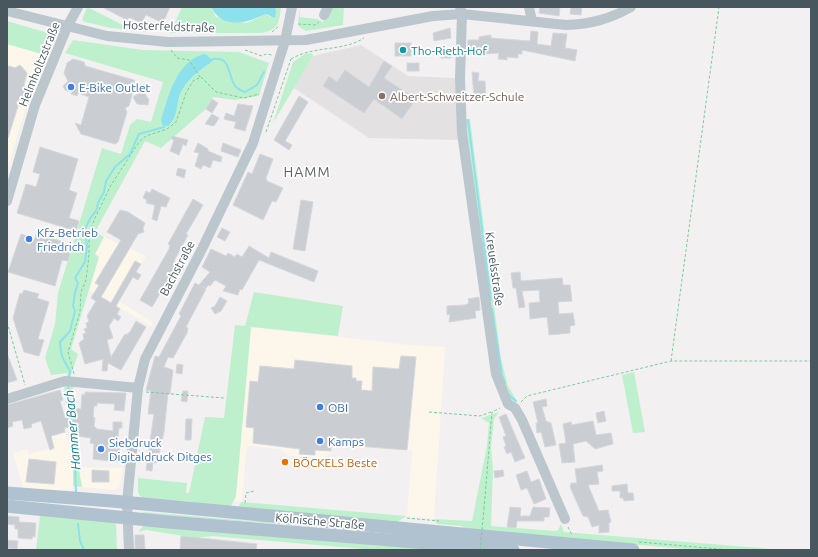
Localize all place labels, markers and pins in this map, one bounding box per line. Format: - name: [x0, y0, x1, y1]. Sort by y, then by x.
- place label: Tho-Rieth-Hof: [411, 44, 487, 57]
- marker: Tho-Rieth-Hof: [398, 45, 408, 55]
- place label: E-Bike Outlet: [79, 81, 151, 94]
- marker: E-Bike Outlet: [66, 82, 76, 92]
- place label: Albert-Schweitzer-Schule: [390, 90, 524, 103]
- marker: Albert-Schweitzer-Schule: [377, 91, 387, 101]
- place label: Kfz-Betrieb Friedrich: [37, 226, 98, 253]
- marker: Kfz-Betrieb Friedrich: [24, 234, 34, 244]
- place label: OBI: [328, 401, 348, 414]
- marker: OBI: [315, 402, 325, 412]
- place label: Kamps: [328, 435, 364, 448]
- place label: Siebdruck Digitaldruck Ditges: [109, 436, 212, 463]
- marker: Kamps: [315, 436, 325, 446]
- marker: Siebdruck Digitaldruck Ditges: [96, 444, 106, 454]
- place label: BÖCKELS Beste: [293, 456, 377, 469]
- marker: BÖCKELS Beste: [280, 457, 290, 467]

